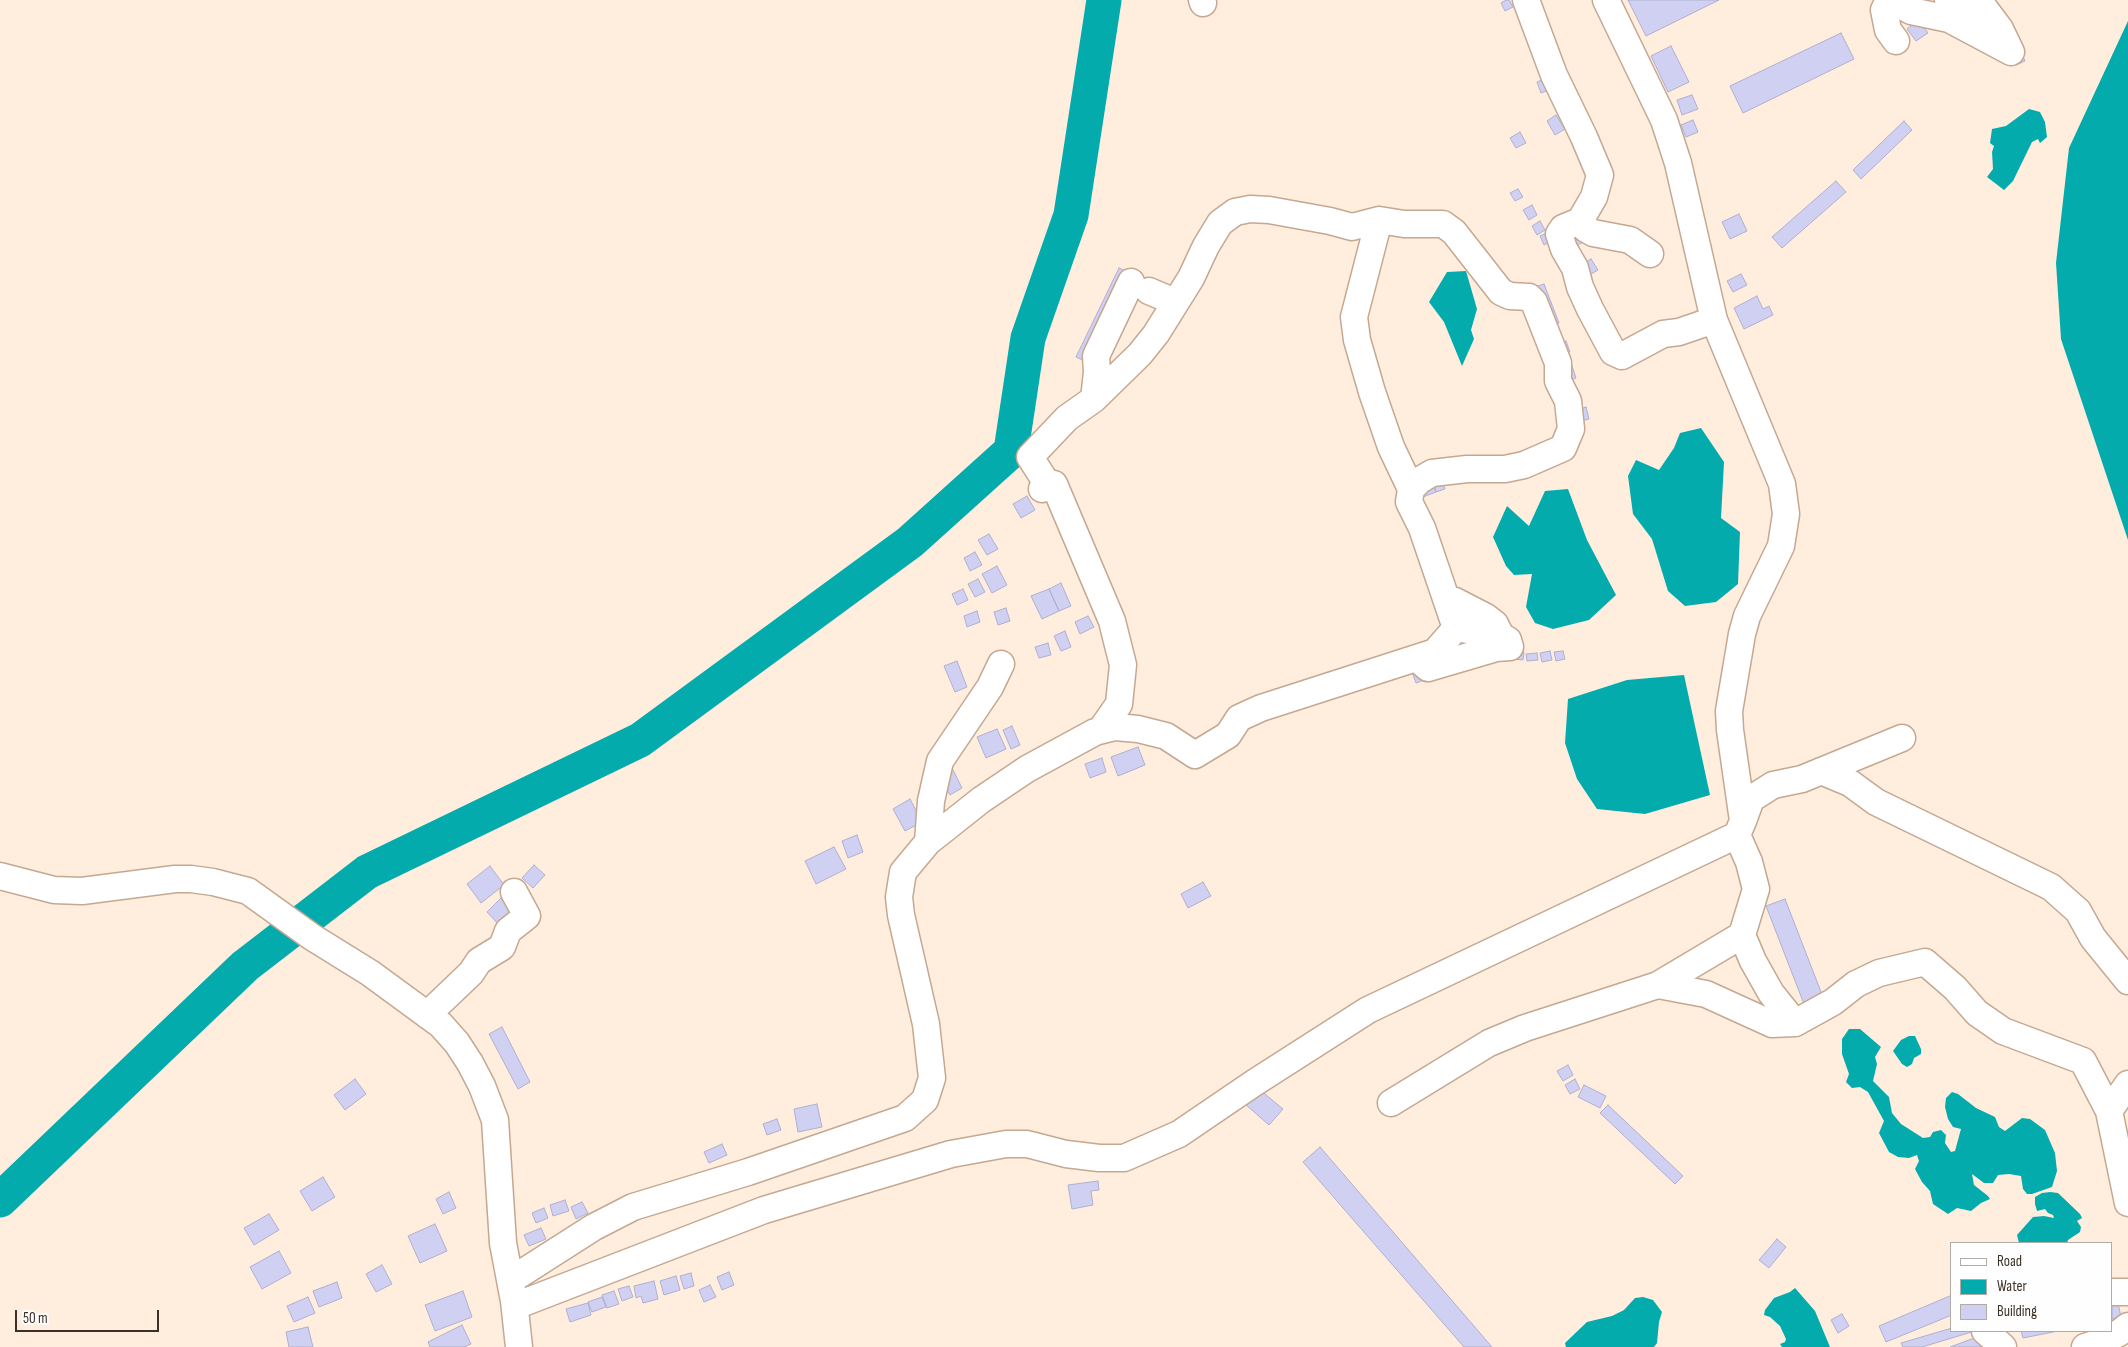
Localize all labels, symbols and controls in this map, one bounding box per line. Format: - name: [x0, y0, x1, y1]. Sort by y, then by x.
- legend: [1950, 1242, 2113, 1332]
- text: Road: [1997, 1252, 2022, 1271]
- text: Water: [1997, 1277, 2027, 1296]
- scale bar: [18, 1300, 161, 1332]
- text: Building: [1997, 1302, 2037, 1321]
- text: 50 m: [23, 1309, 48, 1328]

